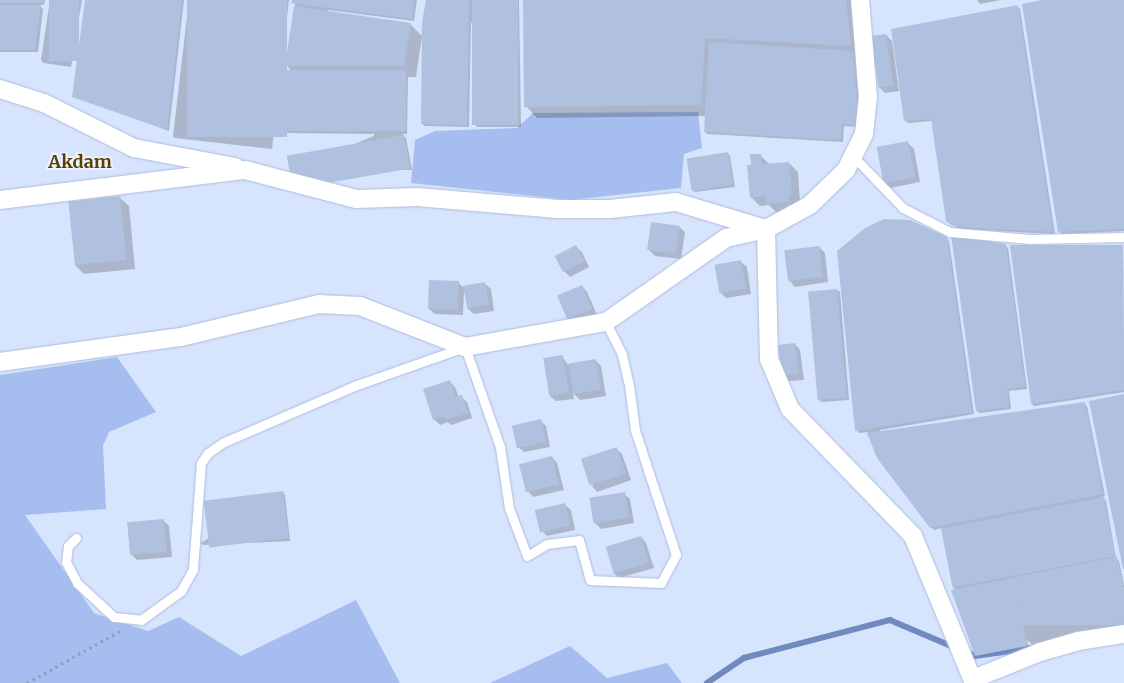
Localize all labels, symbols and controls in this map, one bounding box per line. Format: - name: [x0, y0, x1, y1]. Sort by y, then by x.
- district label: Akdam: [48, 151, 112, 173]

